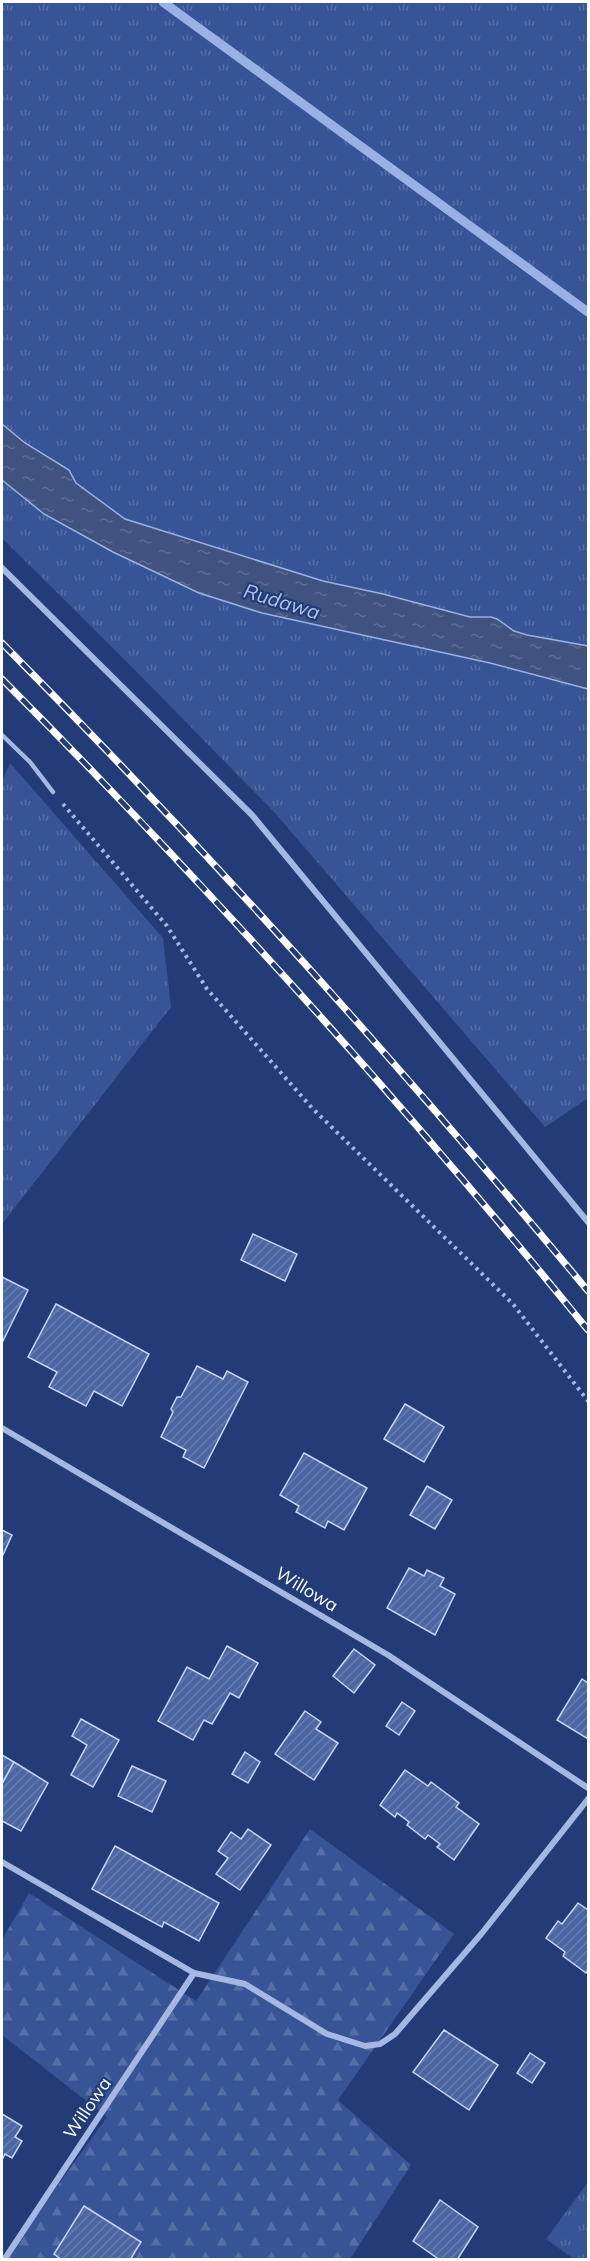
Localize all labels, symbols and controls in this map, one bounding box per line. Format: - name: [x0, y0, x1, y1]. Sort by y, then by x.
- water label: Rudawa: [241, 578, 323, 624]
- street label: Willowa: [271, 1561, 343, 1617]
- street label: Willowa: [58, 2073, 116, 2143]

